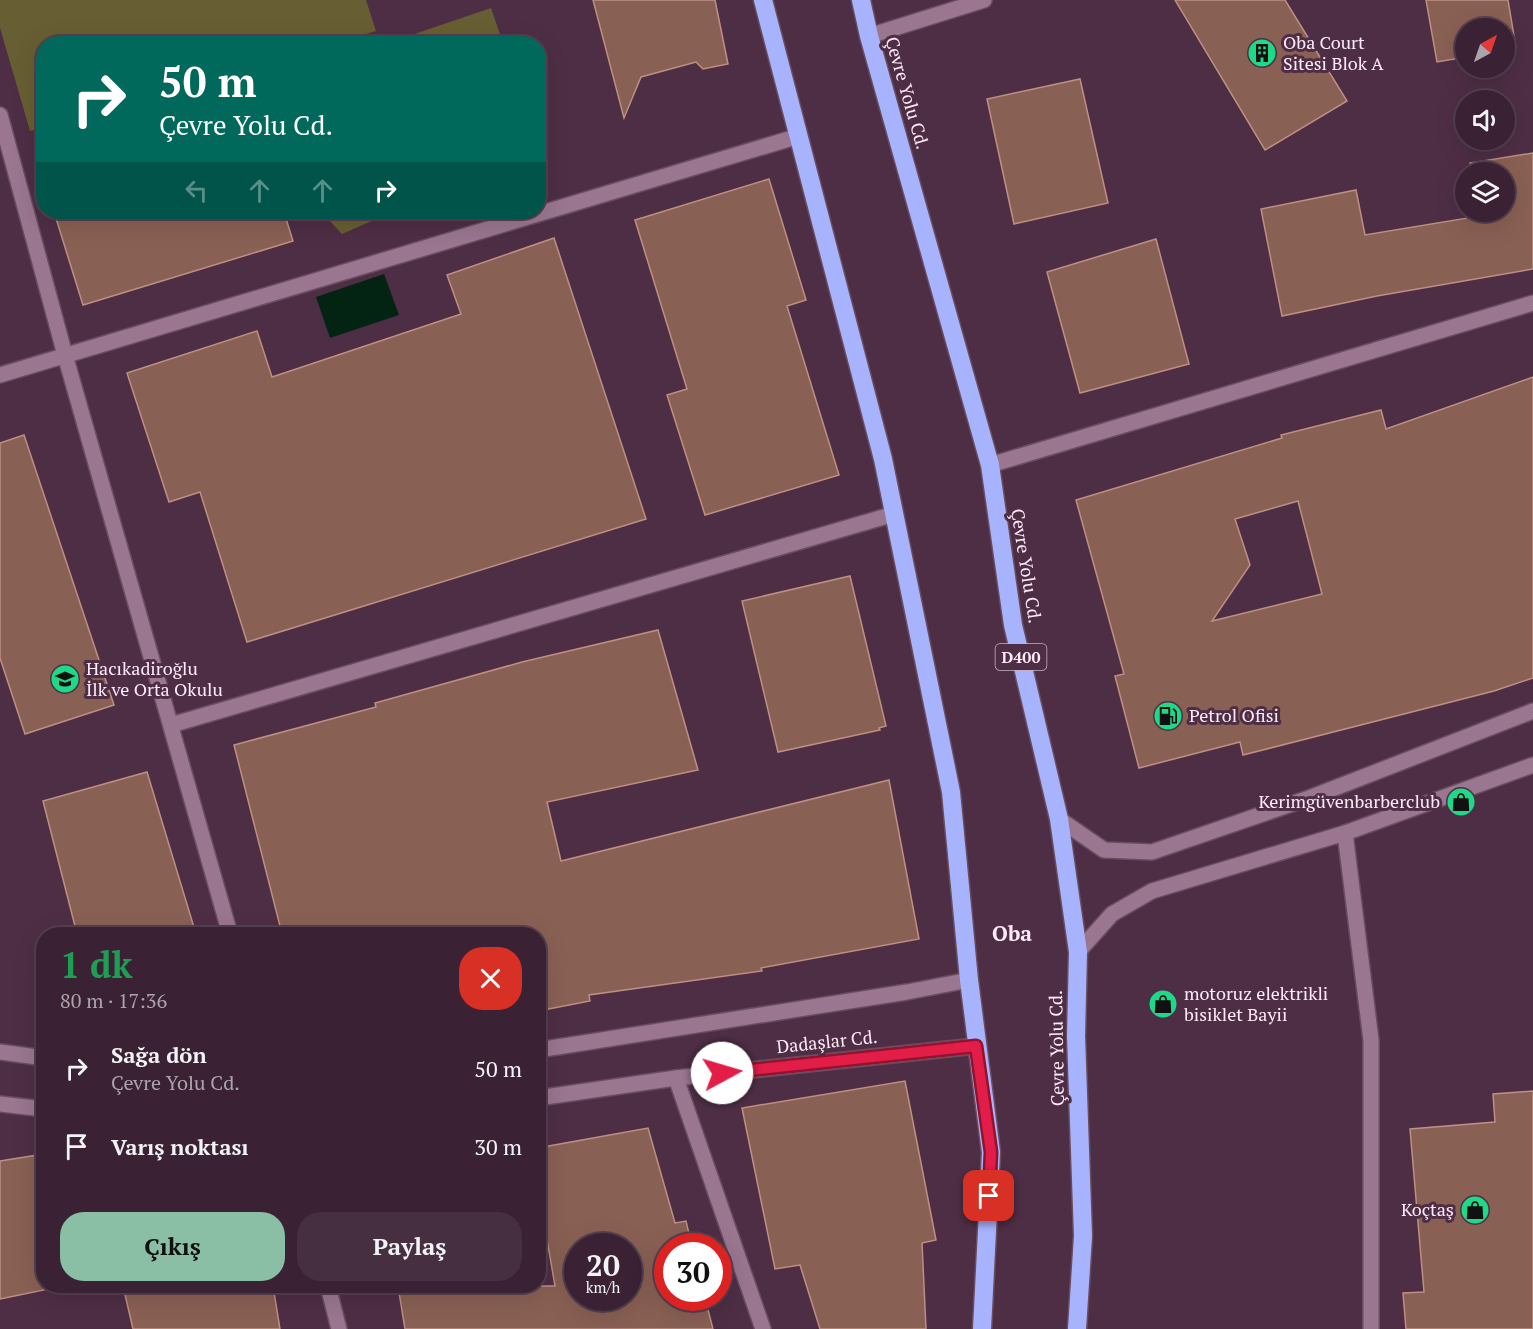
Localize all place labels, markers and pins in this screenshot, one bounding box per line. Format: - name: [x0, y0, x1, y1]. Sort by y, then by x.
- place label: Oba Court Sitesi Blok A: [1283, 30, 1384, 75]
- building icon: Oba Court Sitesi Blok A: [1246, 37, 1278, 69]
- place label: Hacıkadiroğlu İlk ve Orta Okulu: [86, 656, 223, 701]
- school or university icon: Hacıkadiroğlu İlk ve Orta Okulu: [49, 663, 81, 695]
- fuel station icon: Petrol Ofisi: [1152, 700, 1184, 732]
- place label: Petrol Ofisi: [1189, 703, 1279, 727]
- shop icon: Kerimgüvenbarberclub: [1445, 786, 1477, 818]
- place label: Kerimgüvenbarberclub: [1258, 789, 1440, 813]
- place label: motoruz elektrikli bisiklet Bayii: [1184, 981, 1328, 1026]
- shop icon: motoruz elektrikli bisiklet Bayii: [1147, 988, 1179, 1020]
- pin: [963, 1170, 1014, 1221]
- shop icon: Koçtaş: [1459, 1194, 1491, 1226]
- place label: Koçtaş: [1401, 1197, 1454, 1221]

